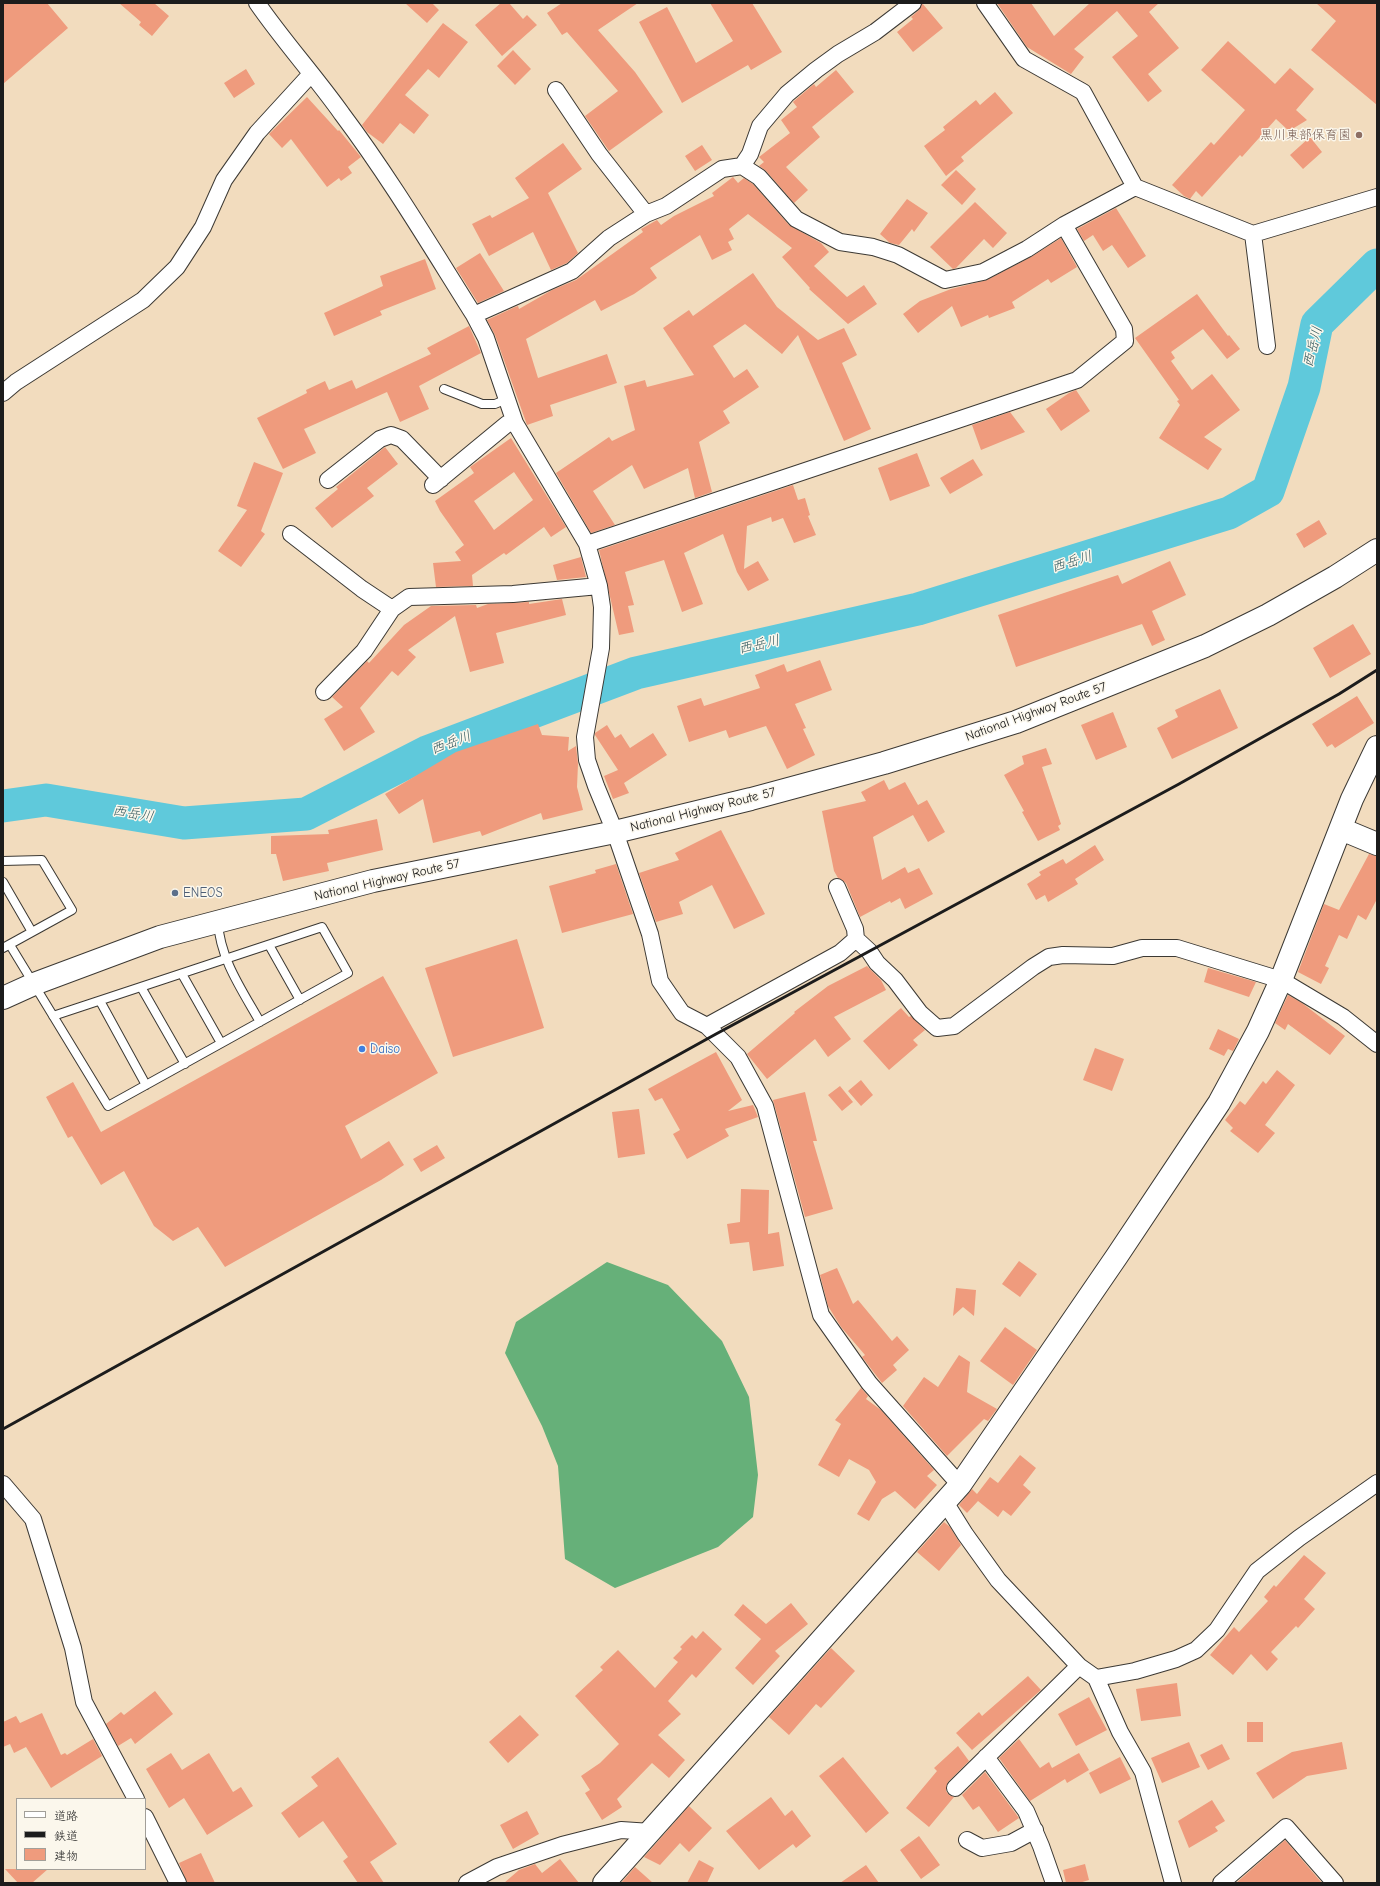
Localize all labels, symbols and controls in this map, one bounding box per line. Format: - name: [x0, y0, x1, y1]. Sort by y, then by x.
- place label: 黒川東部保育園: [1260, 127, 1351, 143]
- marker: 黒川東部保育園: [1354, 130, 1364, 140]
- water label: 西岳川: [1300, 325, 1326, 369]
- water label: 西岳川: [1049, 548, 1095, 576]
- water label: 西岳川: [737, 632, 781, 658]
- street label: National Highway Route 57: [963, 679, 1109, 745]
- water label: 西岳川: [428, 728, 474, 758]
- street label: National Highway Route 57: [629, 784, 777, 836]
- water label: 西岳川: [111, 802, 155, 826]
- street label: National Highway Route 57: [313, 856, 461, 904]
- place label: ENEOS: [183, 885, 223, 901]
- marker: ENEOS: [170, 888, 180, 898]
- place label: Daiso: [370, 1041, 400, 1057]
- marker: Daiso: [357, 1044, 367, 1054]
- legend: [16, 1798, 146, 1870]
- text: 道路: [54, 1809, 78, 1823]
- text: 鉄道: [54, 1829, 78, 1843]
- text: 建物: [54, 1849, 78, 1863]

